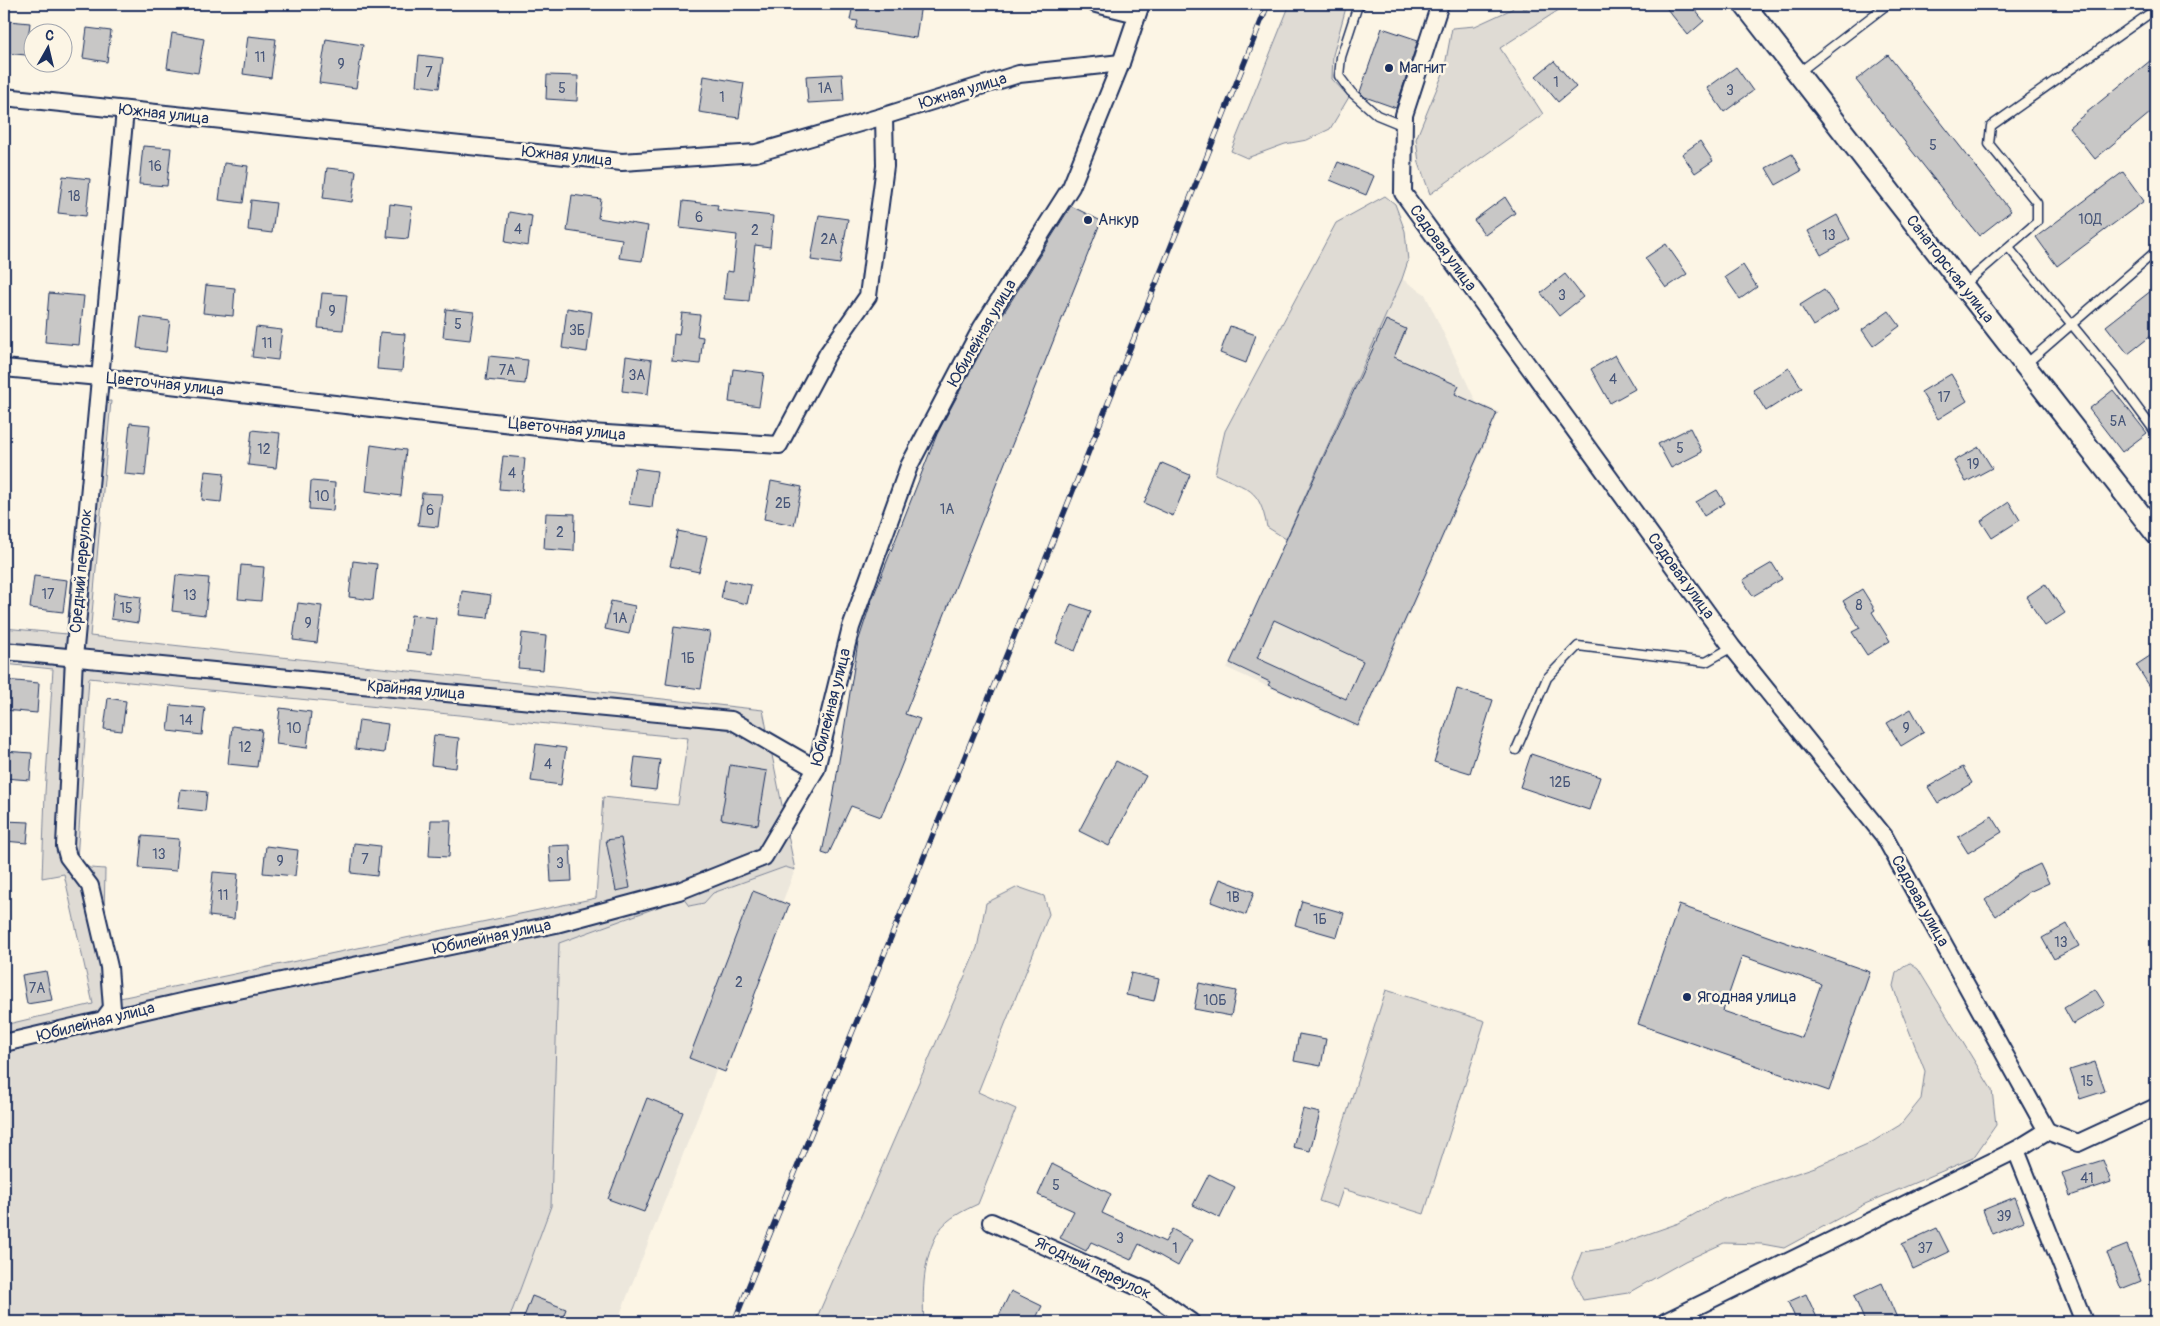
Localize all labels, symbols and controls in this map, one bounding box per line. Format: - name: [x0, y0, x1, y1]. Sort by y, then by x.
- north arrow: [22, 22, 72, 72]
- text: С: [44, 27, 56, 45]
- house number: 11: [255, 49, 265, 66]
- house number: 9: [337, 56, 345, 73]
- place label: Магнит: [1399, 58, 1447, 78]
- marker: Магнит: [1383, 62, 1395, 74]
- house number: 7: [425, 64, 433, 81]
- street label: Южная улица: [917, 68, 1009, 114]
- house number: 1: [1553, 74, 1559, 91]
- house number: 5: [558, 80, 566, 97]
- house number: 1А: [818, 80, 832, 97]
- house number: 3: [1726, 82, 1734, 99]
- house number: 1: [719, 89, 725, 106]
- street label: Южная улица: [118, 99, 210, 129]
- house number: 5: [1929, 137, 1937, 154]
- street label: Южная улица: [521, 141, 613, 171]
- house number: 16: [148, 158, 162, 175]
- house number: 18: [68, 188, 80, 205]
- street label: Садовая улица: [1405, 201, 1481, 295]
- house number: 6: [695, 209, 703, 226]
- place label: Анкур: [1098, 210, 1139, 230]
- street label: Санаторская улица: [1902, 211, 1998, 327]
- house number: 10Д: [2078, 211, 2102, 228]
- marker: Анкур: [1082, 214, 1094, 226]
- house number: 4: [514, 221, 522, 238]
- house number: 2: [751, 222, 759, 239]
- house number: 13: [1822, 227, 1836, 244]
- house number: 2А: [821, 231, 837, 248]
- street label: Юбилейная улица: [943, 276, 1021, 390]
- house number: 3: [1558, 287, 1566, 304]
- house number: 9: [328, 303, 336, 320]
- house number: 5: [454, 316, 462, 333]
- house number: 3Б: [569, 322, 585, 339]
- house number: 11: [262, 335, 272, 352]
- house number: 7А: [499, 362, 515, 379]
- house number: 3А: [629, 367, 645, 384]
- street label: Цветочная улица: [105, 368, 225, 400]
- house number: 4: [1609, 371, 1617, 388]
- house number: 17: [1938, 389, 1951, 406]
- street label: Цветочная улица: [507, 413, 627, 445]
- house number: 5А: [2110, 413, 2126, 430]
- house number: 5: [1676, 440, 1684, 457]
- house number: 12: [257, 441, 271, 458]
- house number: 19: [1967, 456, 1979, 473]
- house number: 4: [508, 465, 516, 482]
- house number: 10: [314, 488, 330, 505]
- house number: 2Б: [775, 495, 791, 512]
- house number: 1А: [940, 501, 954, 518]
- house number: 6: [426, 502, 434, 519]
- street label: Средний переулок: [66, 508, 96, 634]
- house number: 2: [556, 524, 564, 541]
- street label: Садовая улица: [1643, 529, 1719, 623]
- house number: 17: [42, 586, 55, 603]
- house number: 13: [183, 587, 197, 604]
- house number: 8: [1855, 597, 1863, 614]
- house number: 15: [119, 600, 133, 617]
- house number: 1А: [613, 610, 627, 627]
- house number: 9: [304, 615, 312, 632]
- street label: Юбилейная улица: [807, 646, 855, 768]
- house number: 1Б: [681, 650, 695, 667]
- street label: Крайняя улица: [366, 676, 466, 704]
- house number: 14: [179, 712, 193, 729]
- house number: 10: [286, 720, 302, 737]
- house number: 9: [1902, 720, 1910, 737]
- house number: 12: [238, 739, 252, 756]
- house number: 4: [544, 756, 552, 773]
- house number: 12Б: [1549, 774, 1571, 791]
- house number: 13: [152, 846, 166, 863]
- house number: 7: [361, 851, 369, 868]
- street label: Садовая улица: [1887, 852, 1953, 950]
- house number: 9: [276, 853, 284, 870]
- house number: 3: [556, 855, 564, 872]
- house number: 11: [218, 887, 228, 904]
- house number: 1В: [1226, 889, 1240, 906]
- house number: 1Б: [1313, 911, 1327, 928]
- street label: Юбилейная улица: [431, 915, 553, 959]
- house number: 13: [2054, 934, 2068, 951]
- house number: 2: [735, 974, 743, 991]
- house number: 7А: [29, 980, 45, 997]
- place label: Ягодная улица: [1697, 987, 1796, 1007]
- marker: Ягодная улица: [1681, 991, 1693, 1003]
- house number: 10Б: [1203, 992, 1227, 1009]
- street label: Юбилейная улица: [35, 998, 157, 1046]
- house number: 15: [2080, 1073, 2094, 1090]
- house number: 41: [2080, 1170, 2094, 1187]
- house number: 5: [1052, 1177, 1060, 1194]
- house number: 39: [1996, 1208, 2012, 1225]
- house number: 3: [1116, 1230, 1124, 1247]
- street label: Ягодный переулок: [1032, 1232, 1154, 1304]
- house number: 1: [1172, 1240, 1178, 1257]
- house number: 37: [1917, 1240, 1933, 1257]

